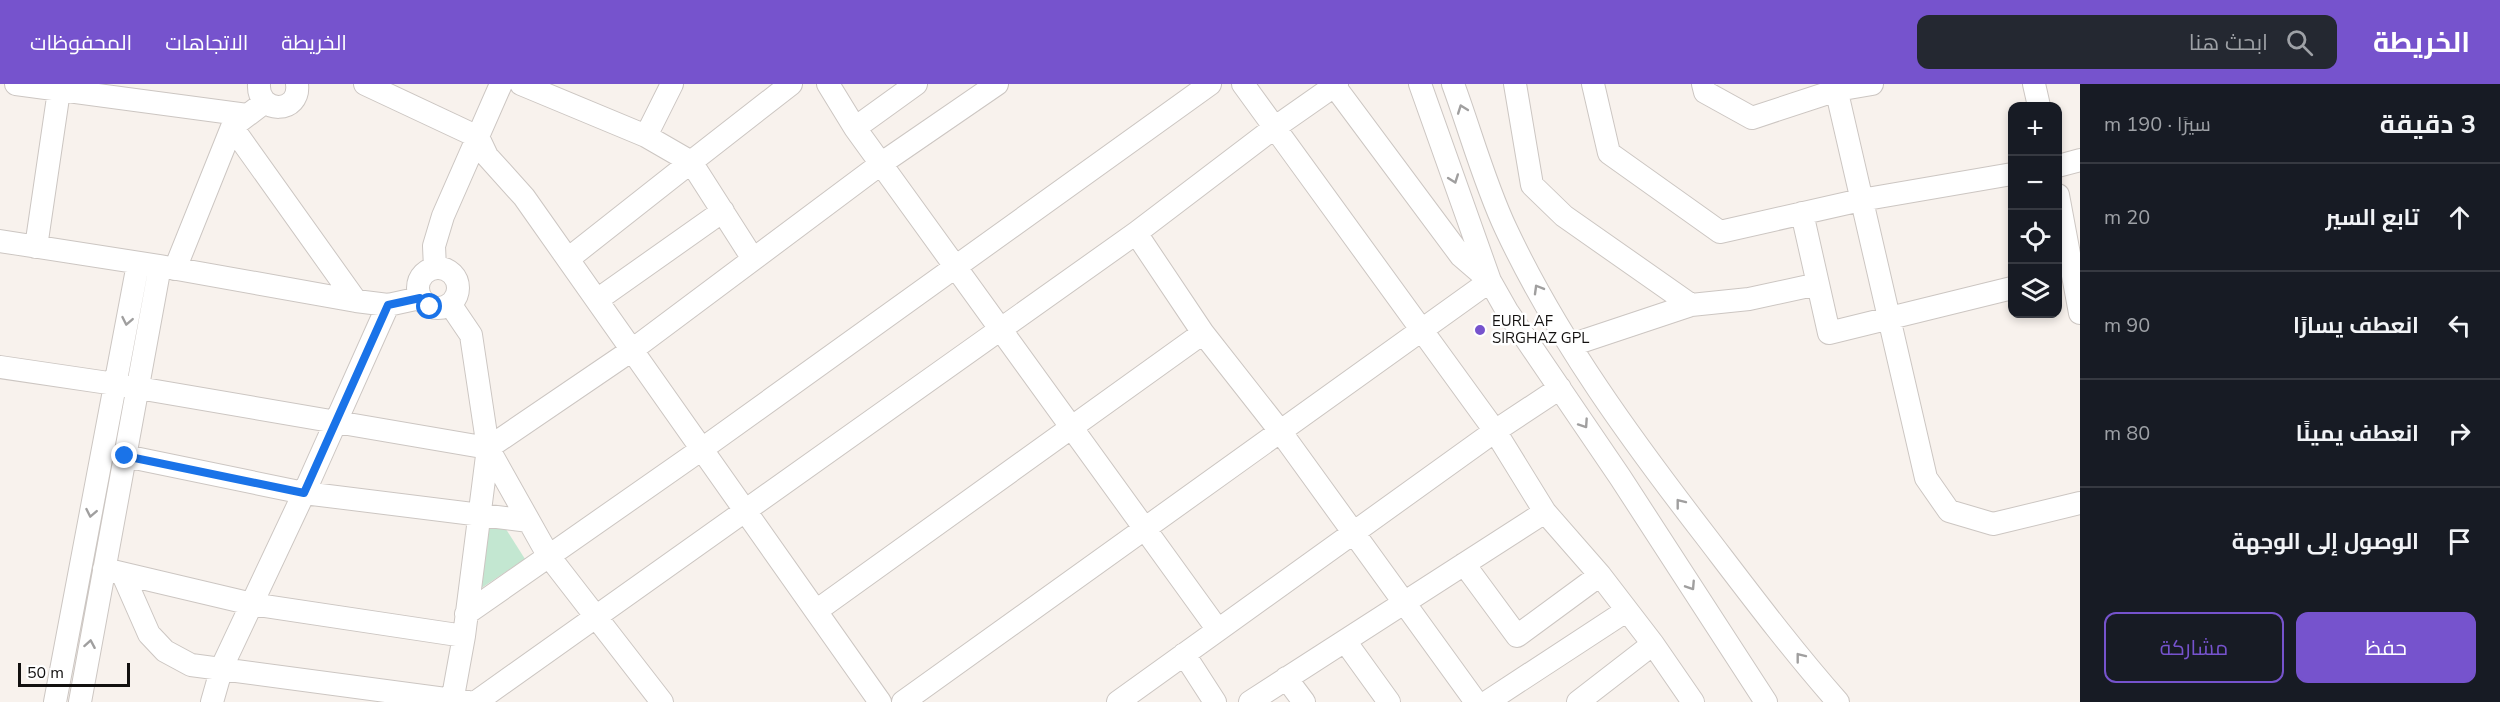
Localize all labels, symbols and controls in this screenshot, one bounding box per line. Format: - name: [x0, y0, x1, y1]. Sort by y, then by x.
- search box: [1917, 15, 2337, 69]
- text: الخريطة: [2373, 24, 2470, 62]
- icon: search: [2283, 26, 2316, 59]
- text: ابحث هنا: [2189, 28, 2268, 58]
- text: المحفوظات: [30, 29, 132, 57]
- text: الاتجاهات: [165, 29, 248, 57]
- text: الخريطة: [281, 29, 347, 57]
- map controls: [2008, 102, 2062, 318]
- button: +: [2008, 102, 2062, 156]
- one-way arrow: [1457, 105, 1469, 116]
- text: 3 دقيقة: [2380, 107, 2476, 142]
- text: سيرًا · 190 m: [2104, 111, 2211, 138]
- button: −: [2008, 156, 2062, 210]
- one-way arrow: [1447, 173, 1460, 184]
- icon: ahead: [2443, 201, 2476, 234]
- text: تابع السير: [2326, 203, 2419, 233]
- text: 20 m: [2104, 204, 2150, 231]
- button: locate: [2008, 210, 2062, 264]
- button: layers: [2008, 264, 2062, 318]
- one-way arrow: [1533, 285, 1545, 295]
- route start: [416, 293, 442, 319]
- icon: left: [2443, 309, 2476, 342]
- place label: EURL AF SIRGHAZ GPL: [1492, 311, 1589, 348]
- text: انعطف يسارًا: [2293, 311, 2419, 341]
- text: 90 m: [2104, 312, 2150, 339]
- one-way arrow: [121, 316, 134, 326]
- marker: EURL AF SIRGHAZ GPL: [1473, 323, 1487, 337]
- one-way arrow: [1576, 417, 1587, 428]
- icon: right: [2443, 417, 2476, 450]
- text: انعطف يمينًا: [2296, 419, 2419, 449]
- text: 80 m: [2104, 420, 2150, 447]
- route end: [111, 442, 137, 468]
- one-way arrow: [1677, 499, 1688, 510]
- one-way arrow: [85, 507, 98, 517]
- icon: arrive: [2443, 525, 2476, 558]
- text: الوصول إلى الوجهة: [2232, 527, 2419, 557]
- one-way arrow: [1684, 579, 1695, 590]
- button: مشاركة: [2104, 612, 2284, 683]
- button: حفظ: [2296, 612, 2476, 683]
- one-way arrow: [84, 640, 96, 649]
- one-way arrow: [1797, 653, 1808, 664]
- scale bar: [18, 660, 130, 688]
- text: 50 m: [27, 662, 64, 684]

